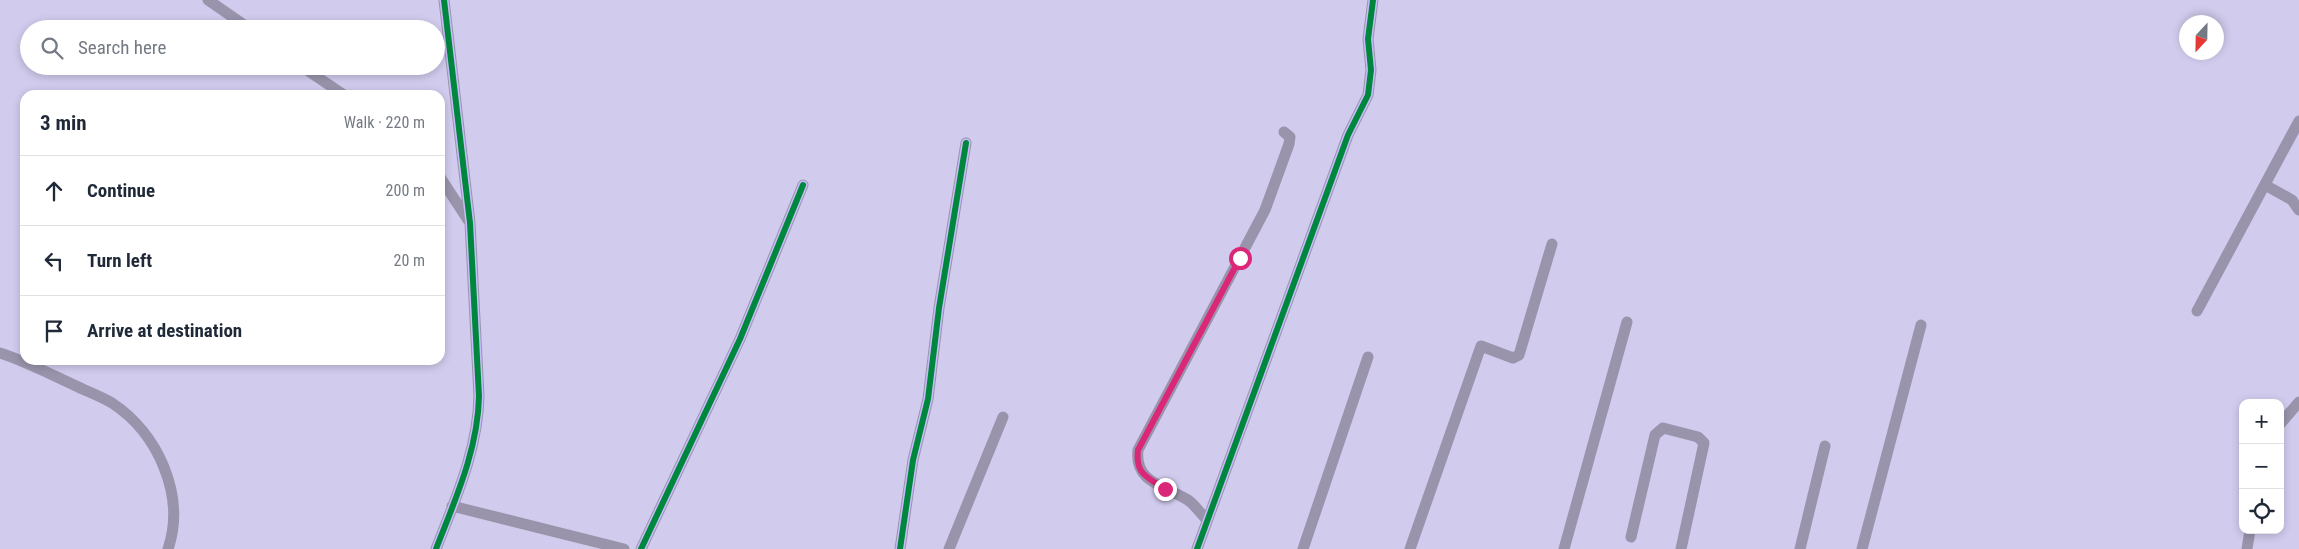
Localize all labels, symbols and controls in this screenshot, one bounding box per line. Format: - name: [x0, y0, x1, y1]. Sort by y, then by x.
- north arrow: [2179, 15, 2224, 60]
- search box: [20, 20, 445, 75]
- icon: search: [38, 34, 66, 62]
- text: Search here: [78, 36, 166, 59]
- text: 3 min: [40, 111, 87, 135]
- text: Walk · 220 m: [344, 113, 425, 132]
- icon: ahead: [40, 177, 68, 205]
- text: Continue: [87, 179, 155, 202]
- text: 200 m: [386, 181, 425, 200]
- icon: left: [40, 247, 68, 275]
- route start: [1229, 247, 1252, 270]
- text: Turn left: [87, 249, 152, 272]
- text: 20 m: [393, 251, 425, 270]
- icon: arrive: [40, 317, 68, 345]
- text: Arrive at destination: [87, 319, 242, 342]
- map controls: [2239, 399, 2284, 534]
- button: +: [2239, 399, 2284, 444]
- button: −: [2239, 444, 2284, 489]
- route end: [1154, 478, 1177, 501]
- button: locate: [2239, 489, 2284, 534]

